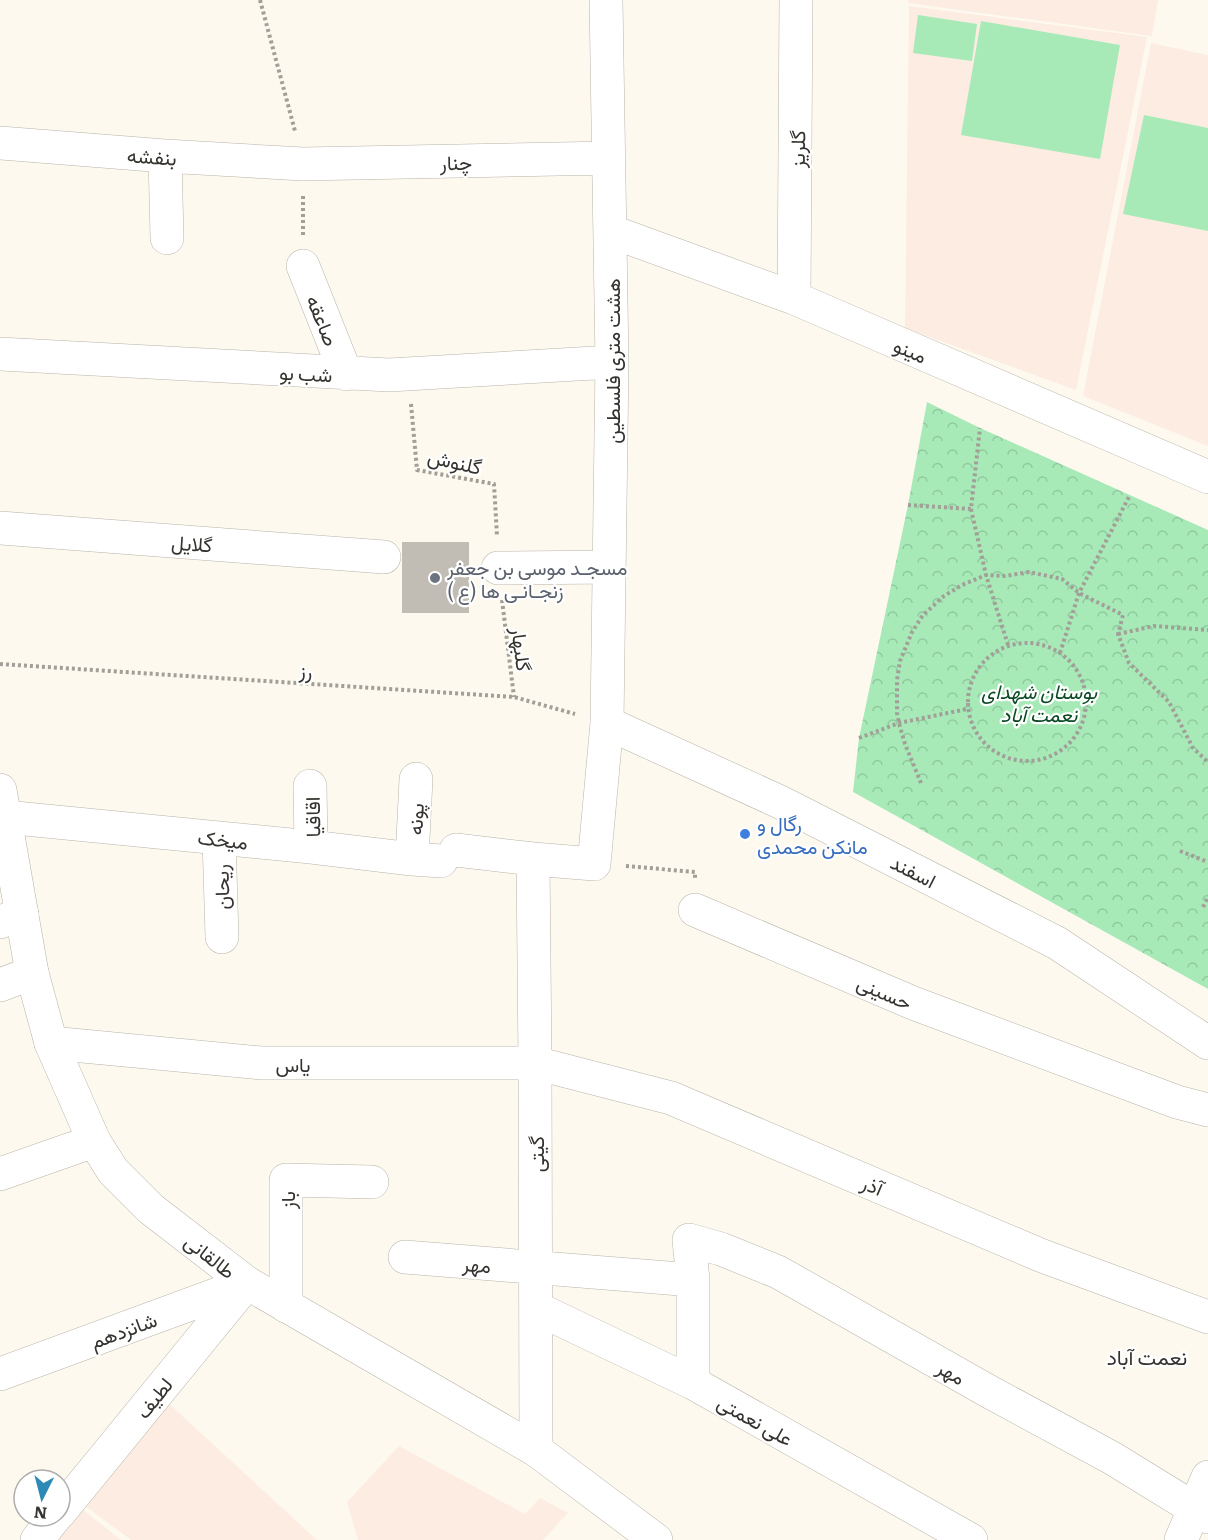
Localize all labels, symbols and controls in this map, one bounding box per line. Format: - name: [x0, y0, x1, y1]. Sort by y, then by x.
- street label: گلریز: [781, 130, 811, 169]
- street label: بنفشه: [126, 138, 178, 172]
- street label: چنار: [439, 146, 472, 177]
- street label: هشت متری فلسطین: [596, 278, 626, 444]
- street label: صاعقه: [300, 290, 348, 350]
- street label: مینو: [890, 329, 932, 369]
- street label: شب بو: [279, 356, 333, 388]
- street label: گلنوش: [425, 439, 485, 481]
- street label: گلایل: [170, 526, 214, 558]
- place label: مسجـد موسی بن جعفر ( ع) زنجـانـی ها: [446, 551, 628, 605]
- marker: مسجـد موسی بن جعفر ( ع) زنجـانـی ها: [428, 571, 442, 585]
- street label: گلبهار: [505, 624, 541, 673]
- street label: رز: [297, 653, 314, 684]
- park label: بوستان شهدای نعمت آباد: [981, 675, 1098, 728]
- street label: اقاقیا: [296, 796, 326, 838]
- street label: پونه: [398, 802, 431, 836]
- place label: رگال و مانکن محمدی: [757, 807, 868, 860]
- street label: میخک: [196, 820, 250, 856]
- marker: رگال و مانکن محمدی: [738, 827, 752, 841]
- street label: اسفند: [886, 846, 942, 894]
- street label: ریحان: [204, 864, 236, 910]
- street label: حسینی: [853, 966, 917, 1016]
- street label: یاس: [275, 1048, 311, 1078]
- street label: گیتی: [520, 1136, 550, 1172]
- street label: آذر: [857, 1166, 890, 1202]
- street label: باز: [271, 1191, 301, 1210]
- street label: طالقانی: [179, 1225, 243, 1285]
- street label: مهر: [461, 1247, 492, 1279]
- street label: شانزدهم: [85, 1303, 161, 1355]
- district label: نعمت آباد: [1107, 1340, 1187, 1371]
- street label: مهر: [931, 1350, 972, 1391]
- street label: لطیف: [127, 1370, 179, 1424]
- street label: علی نعمتی: [713, 1386, 799, 1452]
- north arrow: [12, 1468, 72, 1528]
- text: N: [32, 1501, 48, 1527]

